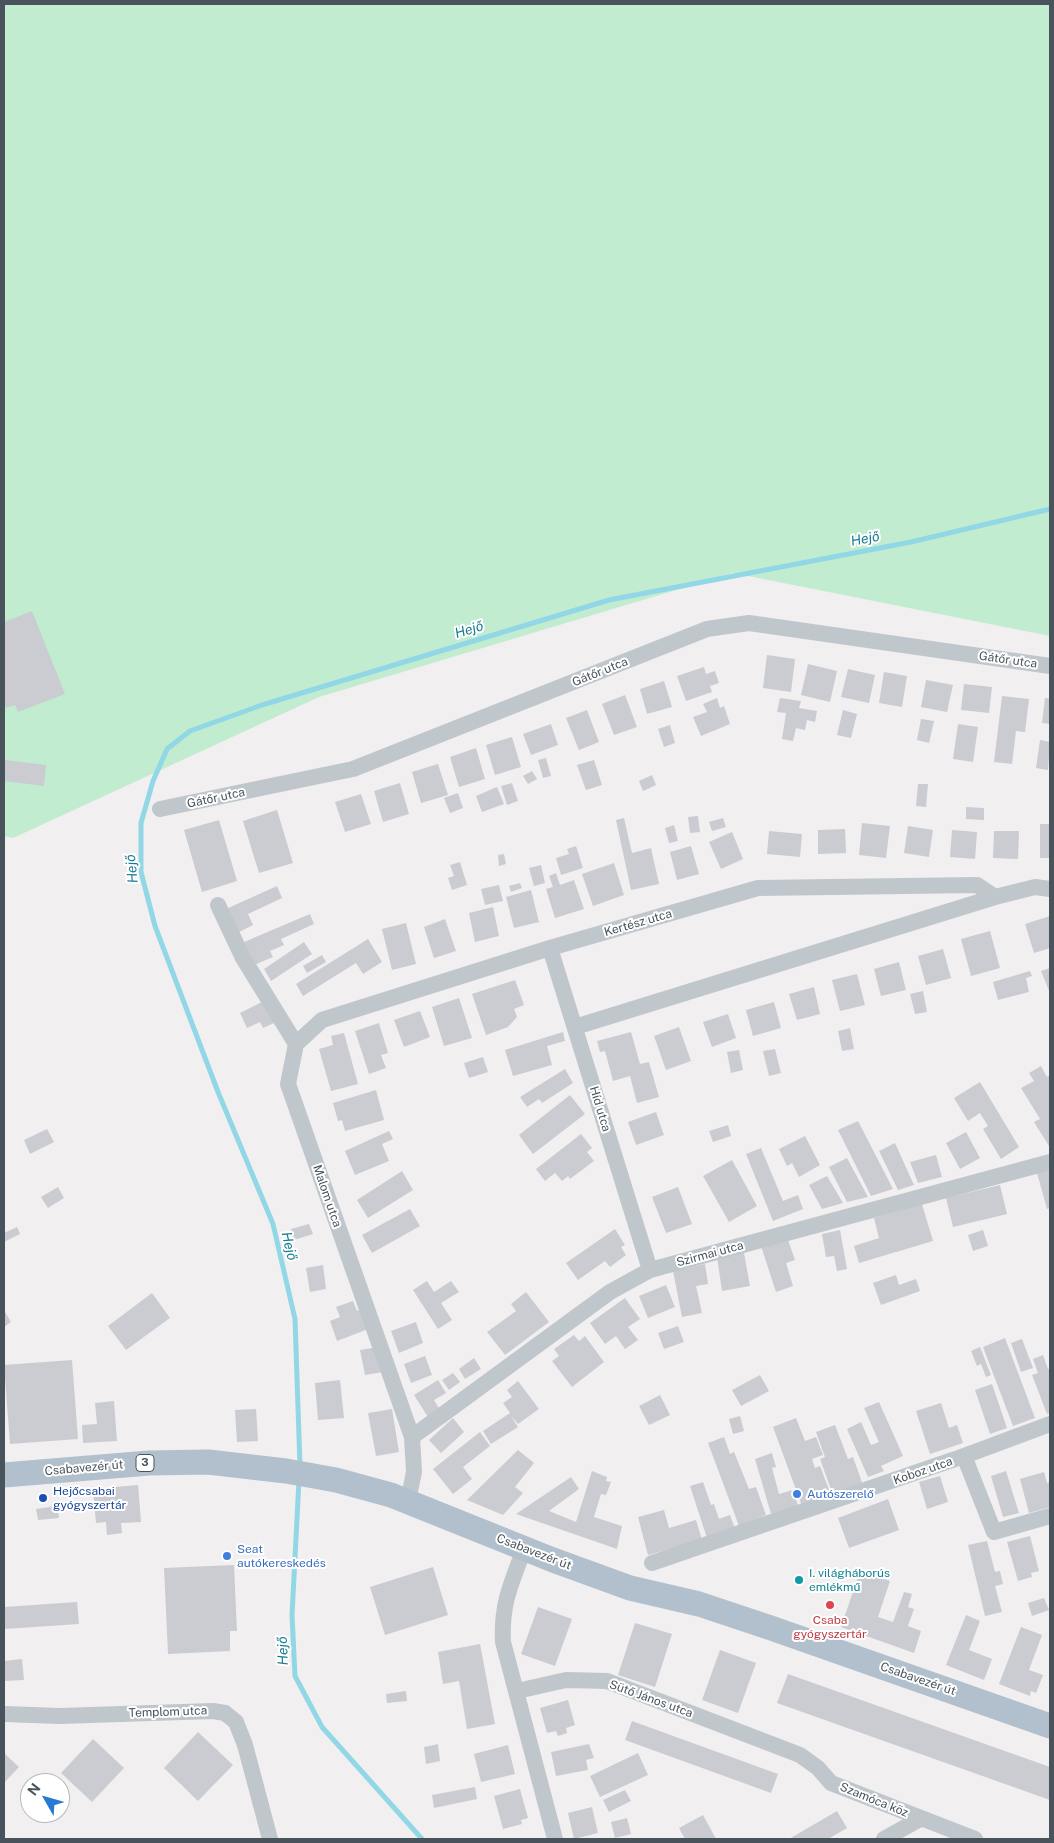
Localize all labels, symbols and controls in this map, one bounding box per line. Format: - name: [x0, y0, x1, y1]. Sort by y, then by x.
- water label: Hejő: [849, 528, 881, 550]
- water label: Hejő: [453, 618, 485, 642]
- street label: Gátőr utca: [978, 649, 1038, 671]
- street label: Gátőr utca: [570, 654, 630, 690]
- street label: Gátőr utca: [186, 785, 246, 811]
- water label: Hejő: [122, 854, 142, 884]
- street label: Kertész utca: [603, 906, 673, 940]
- street label: Híd utca: [586, 1085, 614, 1133]
- street label: Malom utca: [310, 1163, 344, 1229]
- water label: Hejő: [278, 1230, 300, 1262]
- street label: Szirmai utca: [675, 1238, 745, 1270]
- street label: Koboz utca: [892, 1454, 954, 1488]
- road number: 3: [136, 1455, 154, 1472]
- street label: Csabavezér út: [44, 1457, 124, 1479]
- place label: Hejőcsabai gyógyszertár: [53, 1484, 126, 1512]
- place label: Autószerelő: [807, 1487, 874, 1501]
- marker: Autószerelő: [791, 1488, 803, 1500]
- marker: Hejőcsabai gyógyszertár: [37, 1492, 49, 1504]
- street label: Csabavezér út: [495, 1531, 573, 1573]
- place label: Seat autókereskedés: [237, 1542, 326, 1570]
- marker: Seat autókereskedés: [221, 1550, 233, 1562]
- place label: I. világháborús emlékmű: [809, 1566, 890, 1594]
- marker: I. világháborús emlékmű: [793, 1574, 805, 1586]
- marker: Csaba gyógyszertár: [824, 1599, 836, 1611]
- place label: Csaba gyógyszertár: [793, 1613, 867, 1641]
- water label: Hejő: [274, 1636, 292, 1666]
- street label: Csabavezér út: [878, 1659, 958, 1699]
- street label: Sütő János utca: [607, 1677, 695, 1721]
- street label: Templom utca: [128, 1703, 208, 1721]
- north arrow: [20, 1773, 70, 1823]
- text: N: [24, 1780, 44, 1799]
- street label: Szamóca köz: [838, 1780, 910, 1820]

